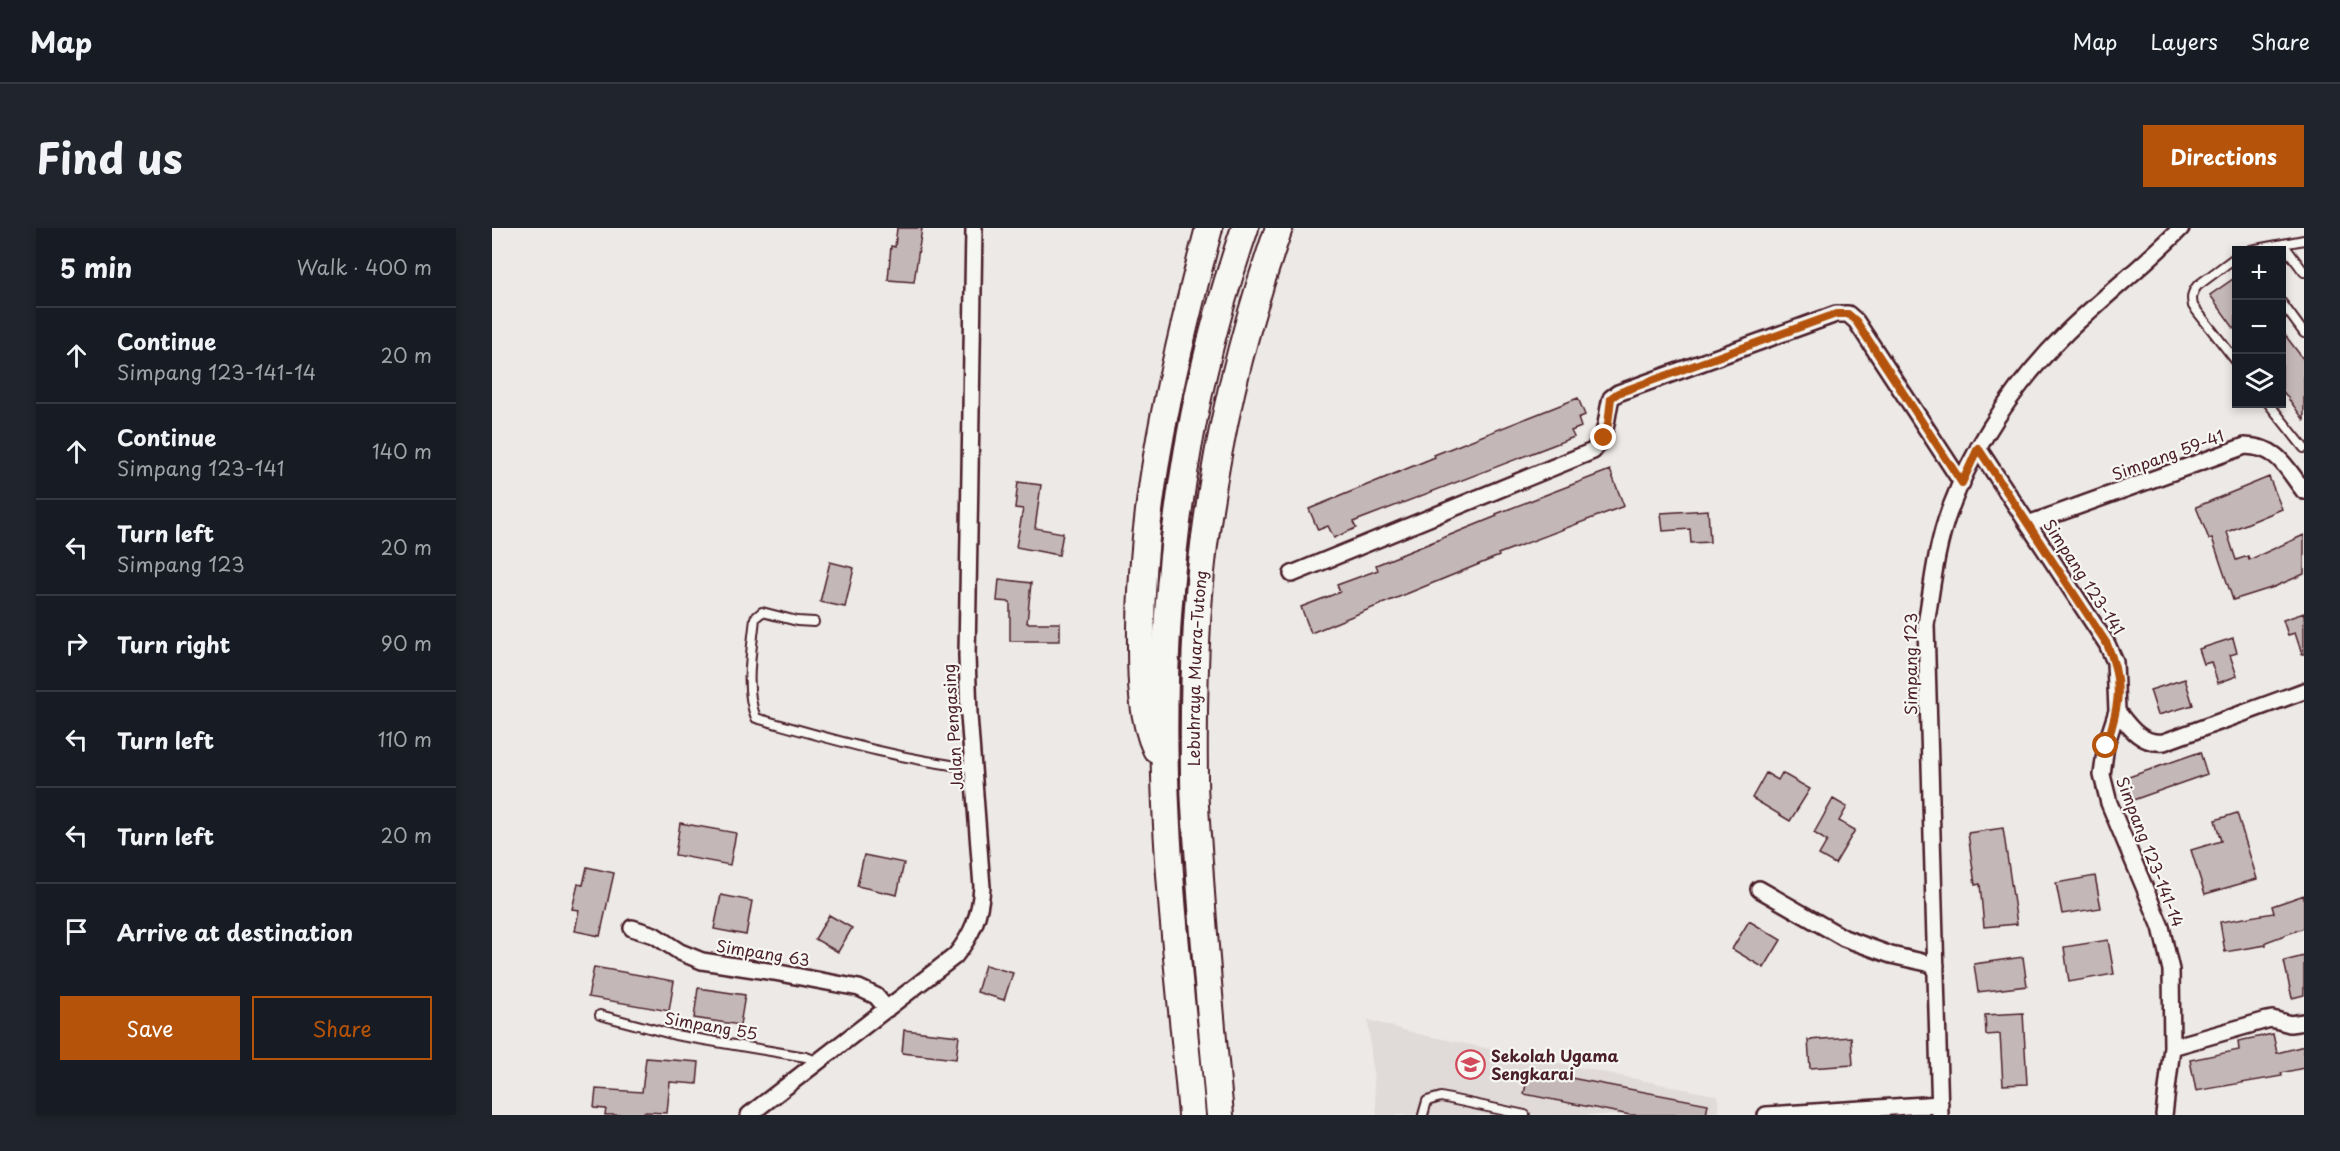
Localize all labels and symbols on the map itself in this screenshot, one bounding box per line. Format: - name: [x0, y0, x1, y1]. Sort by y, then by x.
- street label: Simpang 59-41: [2108, 423, 2227, 485]
- route end: [1590, 424, 1616, 450]
- street label: Simpang 123-141: [2038, 514, 2131, 639]
- street label: Lebuhraya Muara–Tutong: [1181, 569, 1212, 766]
- street label: Simpang 123: [1898, 613, 1922, 715]
- street label: Jalan Pengasing: [936, 663, 968, 791]
- route start: [2092, 732, 2118, 758]
- street label: Simpang 123-141-14: [2111, 773, 2191, 930]
- street label: Simpang 63: [715, 933, 812, 971]
- street label: Simpang 55: [663, 1005, 759, 1045]
- place label: Sekolah Ugama Sengkarai: [1491, 1043, 1619, 1085]
- school or university icon: Sekolah Ugama Sengkarai: [1454, 1049, 1486, 1081]

